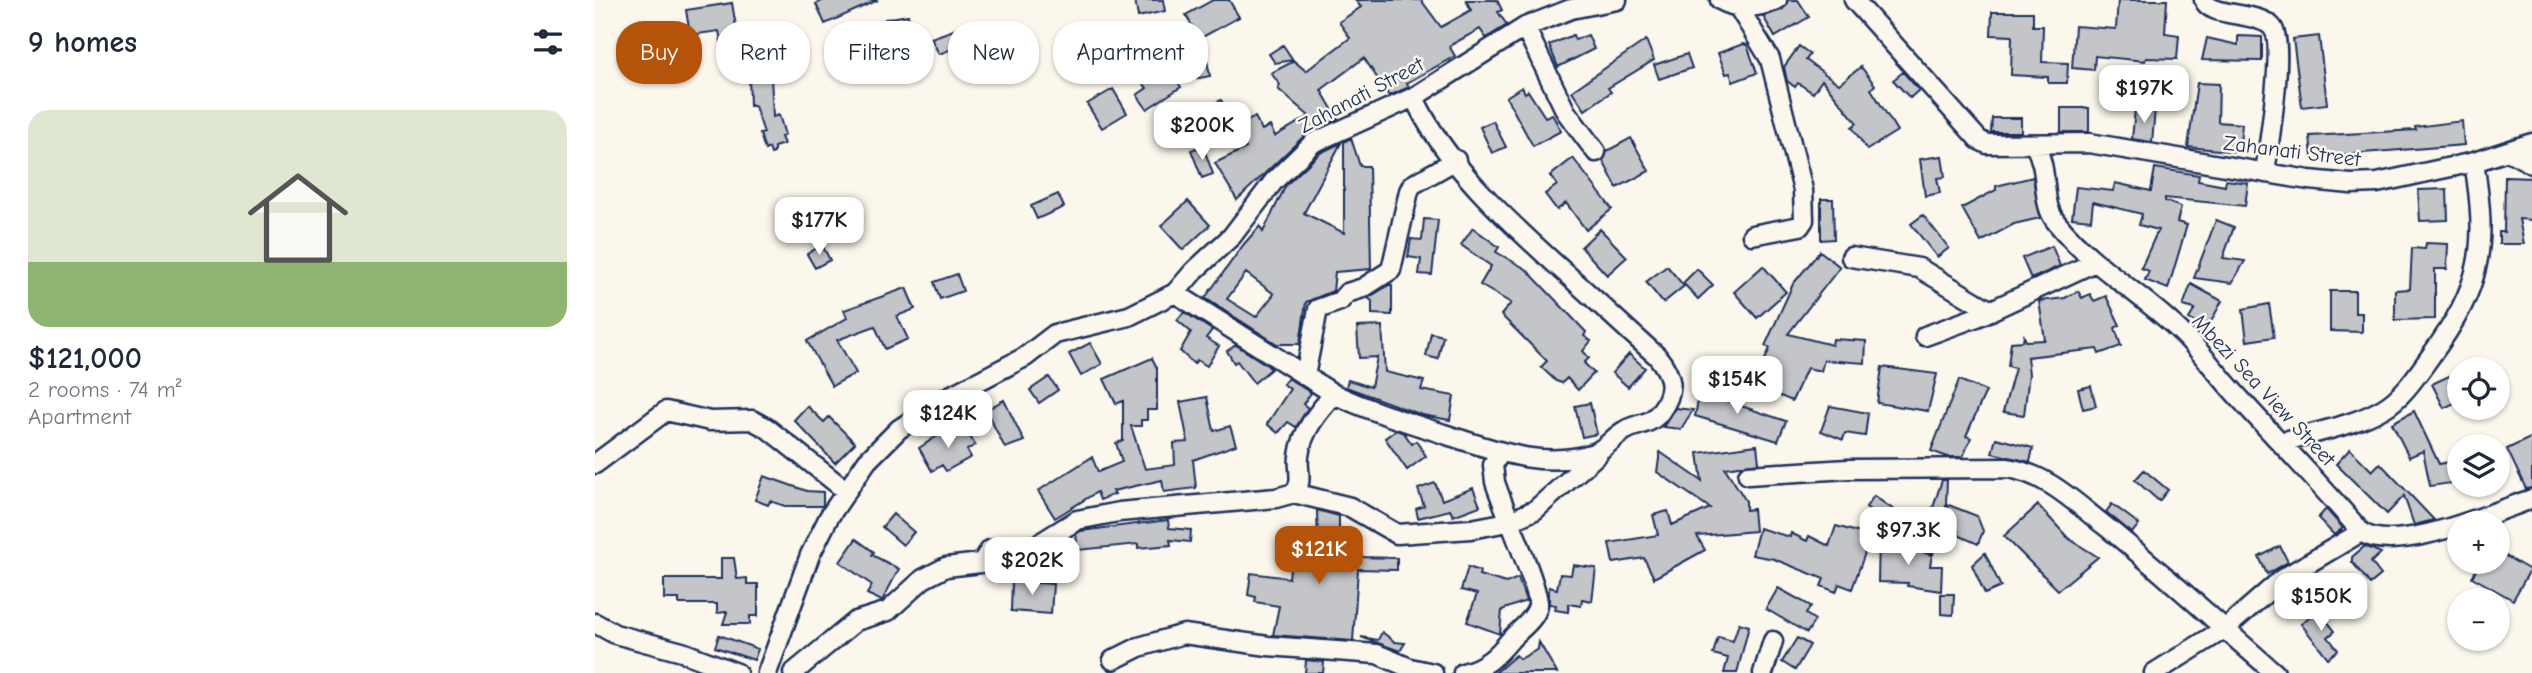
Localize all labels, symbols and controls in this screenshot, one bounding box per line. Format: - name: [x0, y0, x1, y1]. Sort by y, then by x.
- chip: Buy: [616, 21, 702, 84]
- chip: Rent: [716, 21, 810, 84]
- chip: Filters: [824, 21, 934, 84]
- chip: New: [948, 21, 1039, 84]
- chip: Apartment: [1053, 21, 1208, 84]
- icon: filters: [529, 23, 567, 61]
- text: 9 homes: [28, 25, 137, 60]
- street label: Zahanati Street: [1294, 52, 1428, 138]
- pin: $197K: [2095, 66, 2193, 125]
- text: $197K: [2115, 74, 2173, 101]
- pin: $200K: [1153, 102, 1251, 162]
- text: $200K: [1170, 111, 1234, 138]
- street label: Zahanati Street: [2222, 131, 2363, 171]
- icon: home: [235, 155, 361, 281]
- pin: $177K: [770, 198, 868, 257]
- text: $177K: [791, 206, 847, 233]
- street label: Mbezi Sea View Street: [2187, 309, 2341, 472]
- text: $121,000: [28, 341, 142, 376]
- pin: $154K: [1688, 356, 1786, 416]
- map controls: [2447, 357, 2510, 651]
- button: locate: [2447, 357, 2510, 420]
- text: $154K: [1708, 365, 1766, 392]
- text: 2 rooms · 74 m²: [28, 376, 181, 403]
- pin: $124K: [899, 391, 997, 450]
- text: $124K: [919, 399, 977, 426]
- text: Apartment: [28, 403, 131, 430]
- button: layers: [2447, 434, 2510, 497]
- pin: $97.3K: [1851, 508, 1965, 567]
- button: +: [2447, 511, 2510, 574]
- text: $97.3K: [1876, 516, 1940, 543]
- pin: $121K: [1270, 526, 1368, 586]
- text: $121K: [1291, 535, 1347, 562]
- pin: $202K: [983, 538, 1081, 597]
- text: $202K: [1001, 546, 1063, 573]
- pin: $150K: [2272, 574, 2370, 633]
- text: $150K: [2290, 582, 2352, 609]
- button: −: [2447, 588, 2510, 651]

